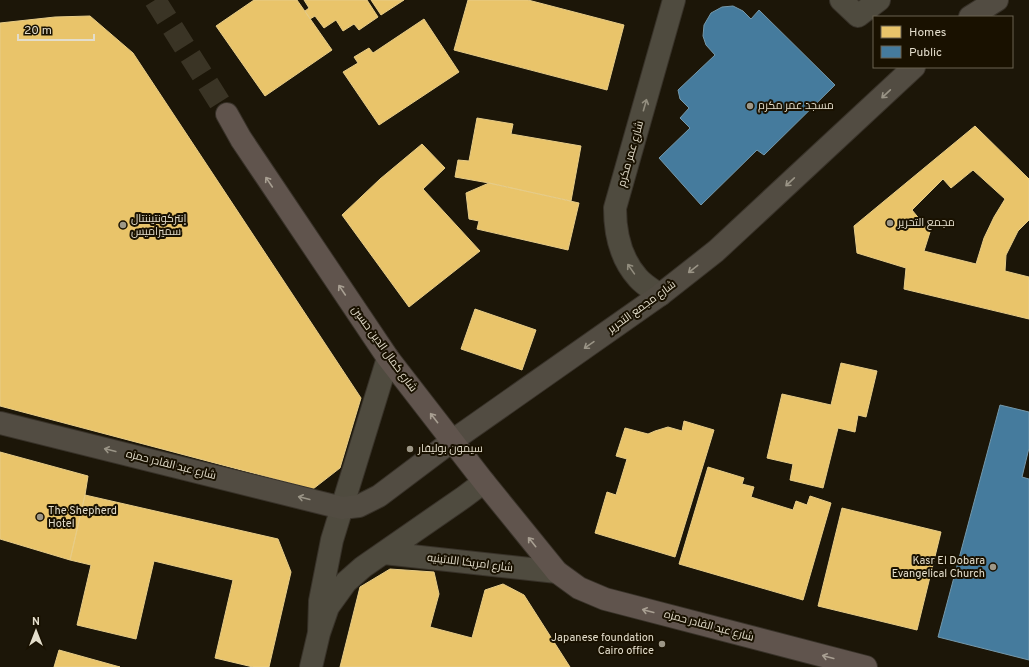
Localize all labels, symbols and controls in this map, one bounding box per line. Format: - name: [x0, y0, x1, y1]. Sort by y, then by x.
- scale bar: [18, 16, 94, 42]
- legend: [873, 16, 1013, 68]
- text: 20 m: [24, 23, 52, 39]
- text: Homes: [909, 25, 946, 41]
- text: Public: [909, 45, 942, 61]
- one-way arrow: [880, 89, 891, 98]
- one-way arrow: [642, 99, 649, 112]
- place label: مسجد عمر مكرم: [758, 99, 834, 113]
- marker: مسجد عمر مكرم: [745, 101, 755, 111]
- street label: شارع عمر مكرم: [615, 119, 647, 189]
- one-way arrow: [265, 177, 273, 188]
- one-way arrow: [785, 177, 795, 187]
- place label: إنتركونتيننتال سميراميس: [131, 212, 186, 239]
- place label: مجمع التحرير: [897, 216, 955, 230]
- marker: مجمع التحرير: [885, 218, 895, 228]
- marker: إنتركونتيننتال سميراميس: [118, 220, 128, 230]
- one-way arrow: [627, 264, 635, 275]
- one-way arrow: [688, 264, 699, 273]
- street label: شارع مجمع التحرير: [604, 278, 679, 337]
- one-way arrow: [338, 285, 346, 296]
- street label: شارع كمال الدين حسين: [348, 303, 420, 395]
- one-way arrow: [583, 341, 594, 349]
- one-way arrow: [430, 412, 439, 423]
- place label: سيمون بوليفار: [417, 442, 483, 456]
- marker: سيمون بوليفار: [405, 444, 415, 454]
- one-way arrow: [103, 446, 116, 454]
- street label: شارع عبد القادر حمزه: [124, 447, 218, 483]
- one-way arrow: [298, 494, 311, 502]
- place label: The Shepherd Hotel: [48, 504, 117, 531]
- marker: The Shepherd Hotel: [35, 512, 45, 522]
- one-way arrow: [528, 537, 537, 547]
- street label: شارع امريكا اللاتينيه: [426, 551, 514, 575]
- place label: Kasr El Dobara Evangelical Church: [892, 554, 985, 581]
- marker: Kasr El Dobara Evangelical Church: [988, 562, 998, 572]
- one-way arrow: [642, 606, 655, 614]
- street label: شارع عبد القادر حمزه: [663, 607, 755, 645]
- north arrow: [16, 611, 56, 651]
- text: N: [32, 615, 40, 629]
- place label: Japanese foundation Cairo office: [551, 631, 654, 658]
- marker: Japanese foundation Cairo office: [657, 639, 667, 649]
- one-way arrow: [822, 653, 835, 660]

